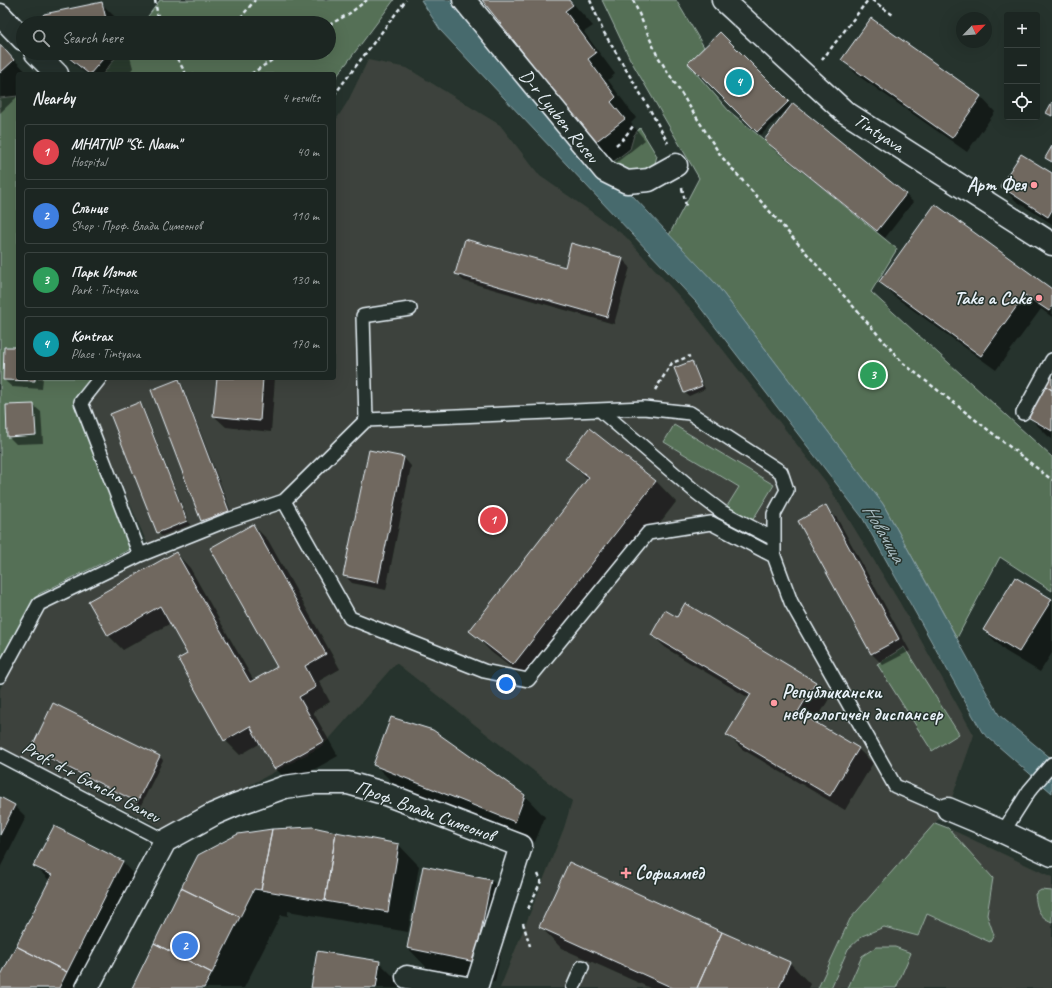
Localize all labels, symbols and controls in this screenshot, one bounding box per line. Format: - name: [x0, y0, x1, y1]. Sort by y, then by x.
- north arrow: [956, 12, 992, 48]
- map controls: [1004, 12, 1040, 120]
- button: +: [1004, 12, 1040, 48]
- search box: [16, 16, 336, 60]
- icon: search: [30, 27, 52, 49]
- text: Search here: [62, 29, 123, 48]
- button: −: [1004, 48, 1040, 84]
- street label: D-r Lyuben Rusev: [514, 64, 605, 169]
- pin: 4: [726, 67, 752, 97]
- button: locate: [1004, 84, 1040, 120]
- text: Nearby: [32, 88, 75, 109]
- text: 4 results: [282, 90, 320, 106]
- street label: Tintyava: [849, 108, 911, 159]
- text: MHATNP "St. Naum": [71, 135, 181, 154]
- text: 1: [43, 144, 49, 160]
- text: 40 m: [297, 144, 319, 160]
- text: Hospital: [71, 154, 107, 170]
- place label: Арт Фея: [967, 173, 1027, 197]
- marker: Арт Фея: [1029, 180, 1039, 190]
- text: Слънце: [71, 199, 107, 218]
- text: 2: [43, 208, 49, 224]
- text: 110 m: [291, 208, 319, 224]
- text: Shop · Проф. Влади Симеонов: [71, 218, 202, 234]
- text: Парк Изток: [71, 263, 136, 282]
- text: 3: [43, 272, 49, 288]
- text: 130 m: [291, 272, 319, 288]
- text: Park · Tintyava: [71, 282, 138, 298]
- place label: Take a Cake: [954, 286, 1033, 310]
- marker: Take a Cake: [1034, 293, 1044, 303]
- text: Kontrax: [71, 327, 112, 346]
- text: 4: [43, 336, 49, 352]
- text: 170 m: [291, 336, 319, 352]
- text: Place · Tintyava: [71, 346, 140, 362]
- pin: 3: [860, 360, 886, 390]
- water label: Новачица: [857, 499, 912, 569]
- pin: 1: [480, 505, 506, 535]
- your location: [496, 674, 516, 694]
- place label: Републикански неврологичен диспансер: [782, 680, 944, 726]
- marker: Републикански неврологичен диспансер: [769, 698, 779, 708]
- street label: Prof. d-r Gancho Ganev: [18, 736, 166, 829]
- street label: Проф. Влади Симеонов: [352, 775, 501, 848]
- place label: Софиямед: [635, 861, 706, 885]
- marker: Софиямед: [620, 867, 632, 879]
- pin: 2: [172, 931, 198, 961]

